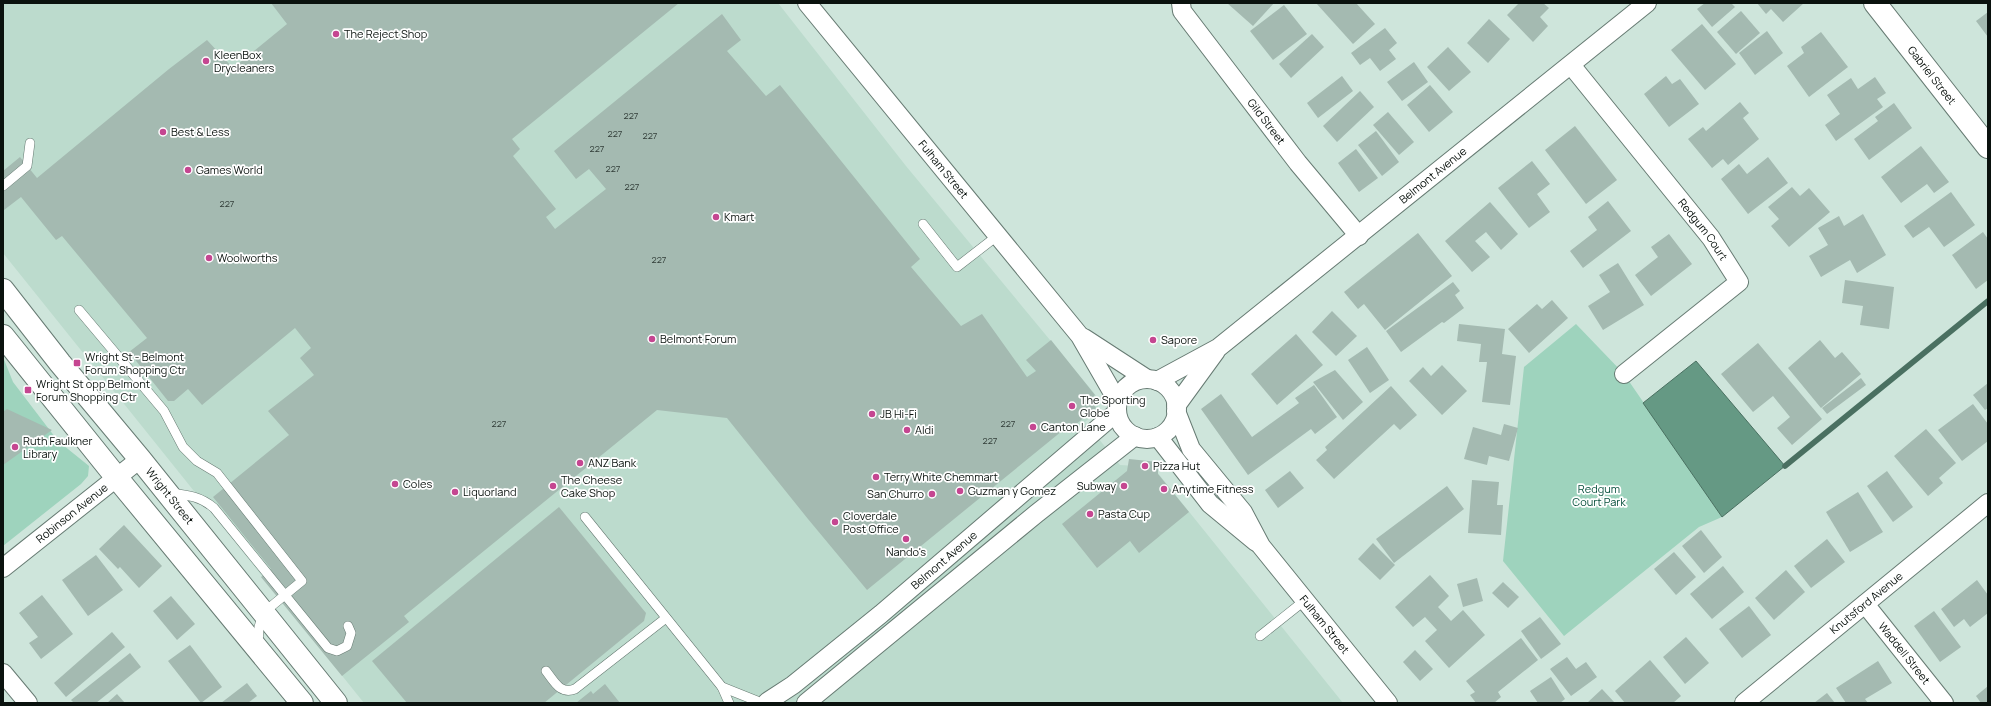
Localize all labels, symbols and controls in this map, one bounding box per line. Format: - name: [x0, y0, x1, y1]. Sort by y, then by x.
- place label: The Reject Shop: [344, 26, 428, 41]
- marker: The Reject Shop: [331, 29, 341, 39]
- street label: Gabriel Street: [1905, 43, 1960, 107]
- place label: KleenBox Drycleaners: [214, 47, 274, 75]
- marker: KleenBox Drycleaners: [201, 56, 211, 66]
- street label: Gild Street: [1244, 95, 1289, 147]
- house number: 227: [624, 109, 639, 122]
- place label: Best & Less: [171, 124, 230, 139]
- marker: Best & Less: [158, 127, 168, 137]
- house number: 227: [608, 127, 623, 140]
- house number: 227: [643, 129, 658, 142]
- street label: Fulham Street: [915, 137, 972, 201]
- house number: 227: [590, 142, 605, 155]
- street label: Belmont Avenue: [1396, 143, 1470, 207]
- place label: Games World: [196, 162, 263, 177]
- house number: 227: [606, 162, 621, 175]
- marker: Games World: [183, 165, 193, 175]
- house number: 227: [625, 180, 640, 193]
- street label: Redgum Court: [1675, 195, 1731, 263]
- house number: 227: [220, 197, 235, 210]
- place label: Kmart: [724, 209, 754, 224]
- marker: Kmart: [711, 212, 721, 222]
- place label: Woolworths: [217, 250, 278, 265]
- marker: Woolworths: [204, 253, 214, 263]
- house number: 227: [652, 253, 667, 266]
- place label: Belmont Forum: [660, 331, 736, 346]
- place label: Sapore: [1161, 332, 1198, 347]
- marker: Belmont Forum: [647, 334, 657, 344]
- marker: Sapore: [1148, 335, 1158, 345]
- place label: Wright St - Belmont Forum Shopping Ctr: [85, 349, 186, 377]
- marker: Wright St - Belmont Forum Shopping Ctr: [72, 358, 82, 368]
- place label: Wright St opp Belmont Forum Shopping Ctr: [36, 376, 150, 404]
- marker: Wright St opp Belmont Forum Shopping Ctr: [23, 385, 33, 395]
- place label: The Sporting Globe: [1080, 392, 1146, 420]
- marker: The Sporting Globe: [1067, 401, 1077, 411]
- place label: JB Hi-Fi: [880, 406, 917, 421]
- marker: JB Hi-Fi: [867, 409, 877, 419]
- house number: 227: [492, 417, 507, 430]
- house number: 227: [1001, 417, 1016, 430]
- place label: Canton Lane: [1041, 419, 1106, 434]
- place label: Aldi: [915, 422, 934, 437]
- marker: Canton Lane: [1028, 422, 1038, 432]
- marker: Aldi: [902, 425, 912, 435]
- place label: Ruth Faulkner Library: [23, 433, 93, 461]
- house number: 227: [983, 434, 998, 447]
- marker: Ruth Faulkner Library: [10, 442, 20, 452]
- place label: ANZ Bank: [588, 455, 637, 470]
- marker: ANZ Bank: [575, 458, 585, 468]
- place label: Pizza Hut: [1153, 458, 1200, 473]
- marker: Pizza Hut: [1140, 461, 1150, 471]
- street label: Wright Street: [143, 464, 197, 527]
- place label: Terry White Chemmart: [884, 469, 998, 484]
- place label: The Cheese Cake Shop: [561, 472, 623, 500]
- marker: Terry White Chemmart: [871, 472, 881, 482]
- place label: Coles: [403, 476, 432, 491]
- place label: Subway: [1077, 478, 1116, 493]
- street label: Robinson Avenue: [33, 479, 111, 546]
- marker: Coles: [390, 479, 400, 489]
- marker: The Cheese Cake Shop: [548, 481, 558, 491]
- marker: Subway: [1119, 481, 1129, 491]
- place label: Anytime Fitness: [1172, 481, 1254, 496]
- park label: Redgum Court Park: [1572, 481, 1626, 509]
- place label: Guzman y Gomez: [968, 483, 1056, 498]
- place label: Liquorland: [463, 484, 516, 499]
- marker: Anytime Fitness: [1159, 484, 1169, 494]
- place label: San Churro: [867, 486, 924, 501]
- marker: Guzman y Gomez: [955, 486, 965, 496]
- marker: Liquorland: [450, 487, 460, 497]
- marker: San Churro: [927, 489, 937, 499]
- place label: Pasta Cup: [1098, 506, 1150, 521]
- place label: Cloverdale Post Office: [843, 508, 899, 536]
- marker: Pasta Cup: [1085, 509, 1095, 519]
- marker: Cloverdale Post Office: [830, 517, 840, 527]
- street label: Belmont Avenue: [907, 527, 980, 592]
- marker: Nando's: [901, 534, 911, 544]
- place label: Nando's: [886, 544, 926, 559]
- street label: Knutsford Avenue: [1826, 568, 1906, 637]
- street label: Fulham Street: [1297, 592, 1353, 657]
- street label: Waddell Street: [1875, 619, 1934, 687]

